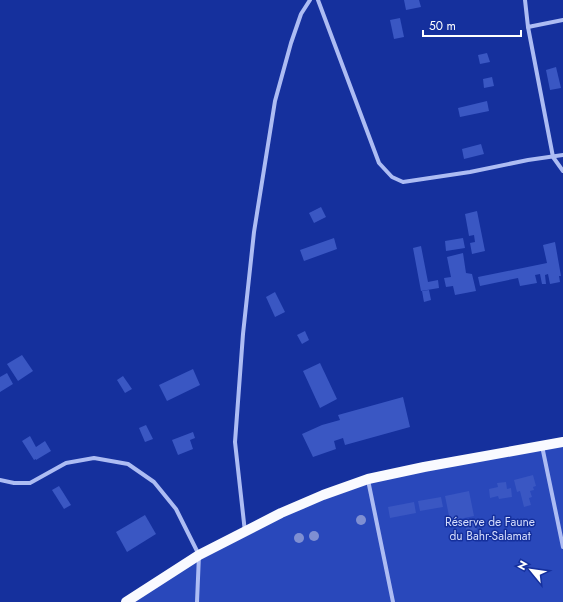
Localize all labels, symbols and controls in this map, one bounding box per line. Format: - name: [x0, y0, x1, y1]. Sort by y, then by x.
- scale bar: [423, 12, 521, 38]
- text: 50 m: [429, 17, 456, 35]
- park label: Réserve de Faune du Bahr-Salamat: [445, 513, 535, 545]
- north arrow: [511, 550, 551, 590]
- text: N: [513, 557, 531, 573]

